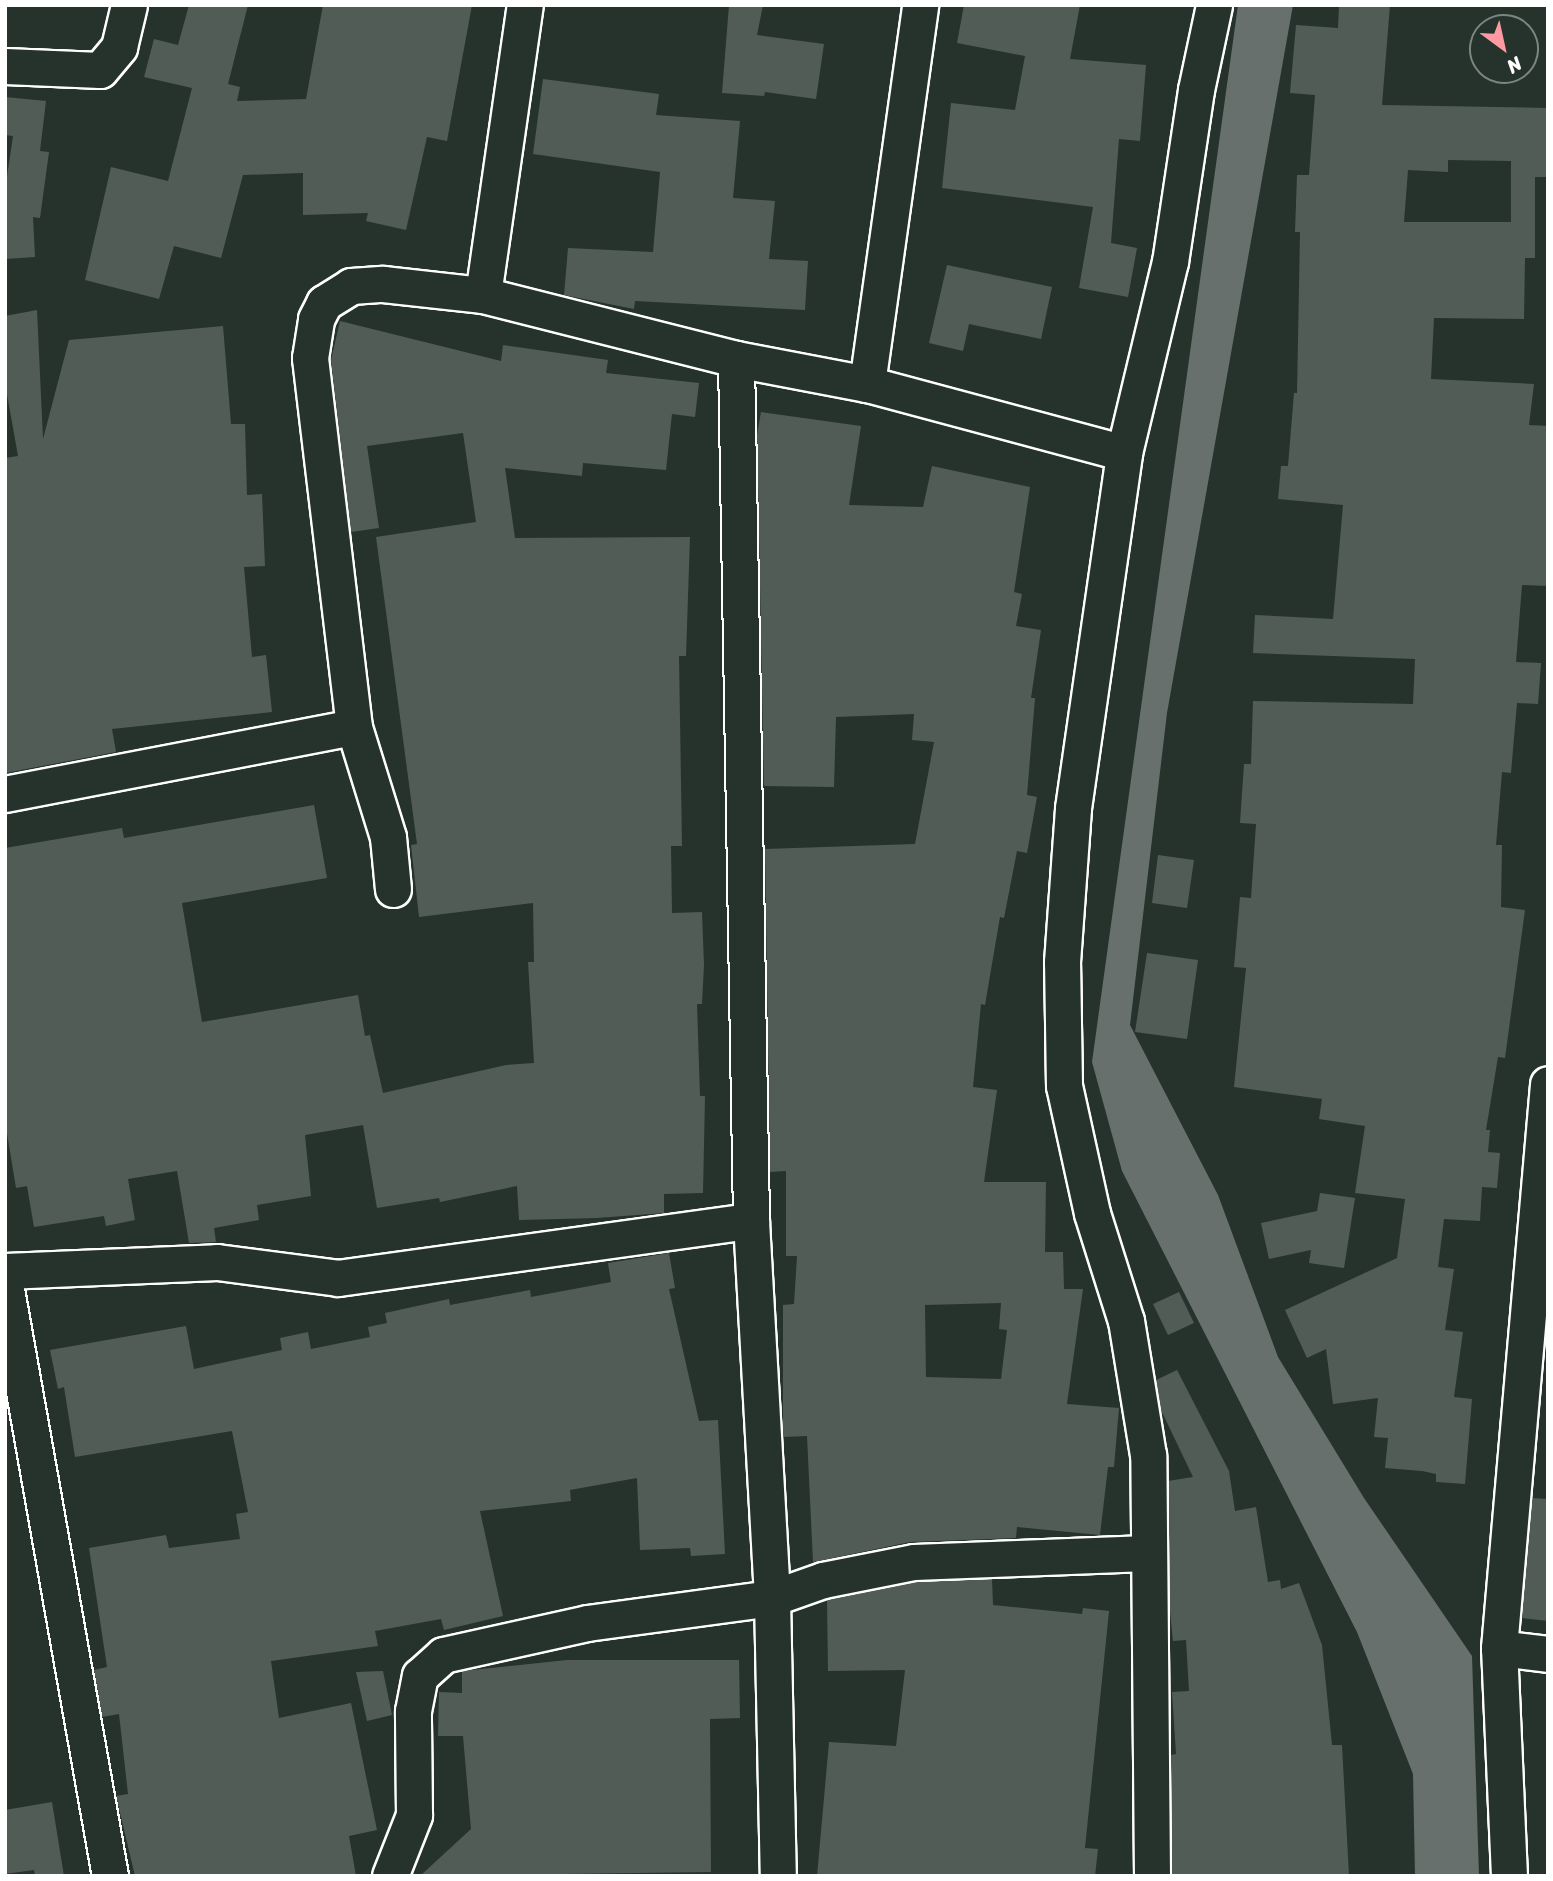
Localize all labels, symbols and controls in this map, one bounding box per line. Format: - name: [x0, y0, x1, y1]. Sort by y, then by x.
- north arrow: [1469, 14, 1539, 84]
- text: N: [1500, 48, 1529, 83]

